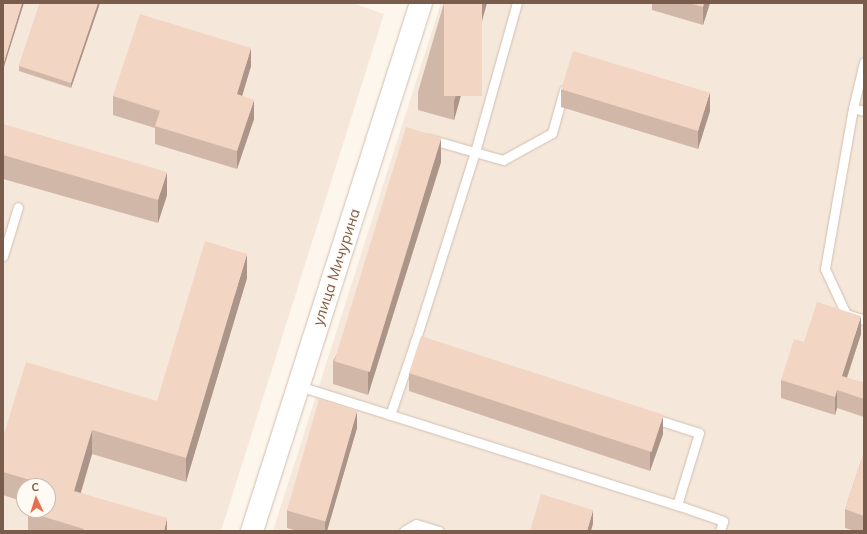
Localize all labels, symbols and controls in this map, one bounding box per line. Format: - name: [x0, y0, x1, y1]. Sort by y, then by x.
- street label: улица Мичурина: [309, 206, 363, 328]
- north arrow: [16, 478, 56, 518]
- text: С: [31, 480, 39, 494]

